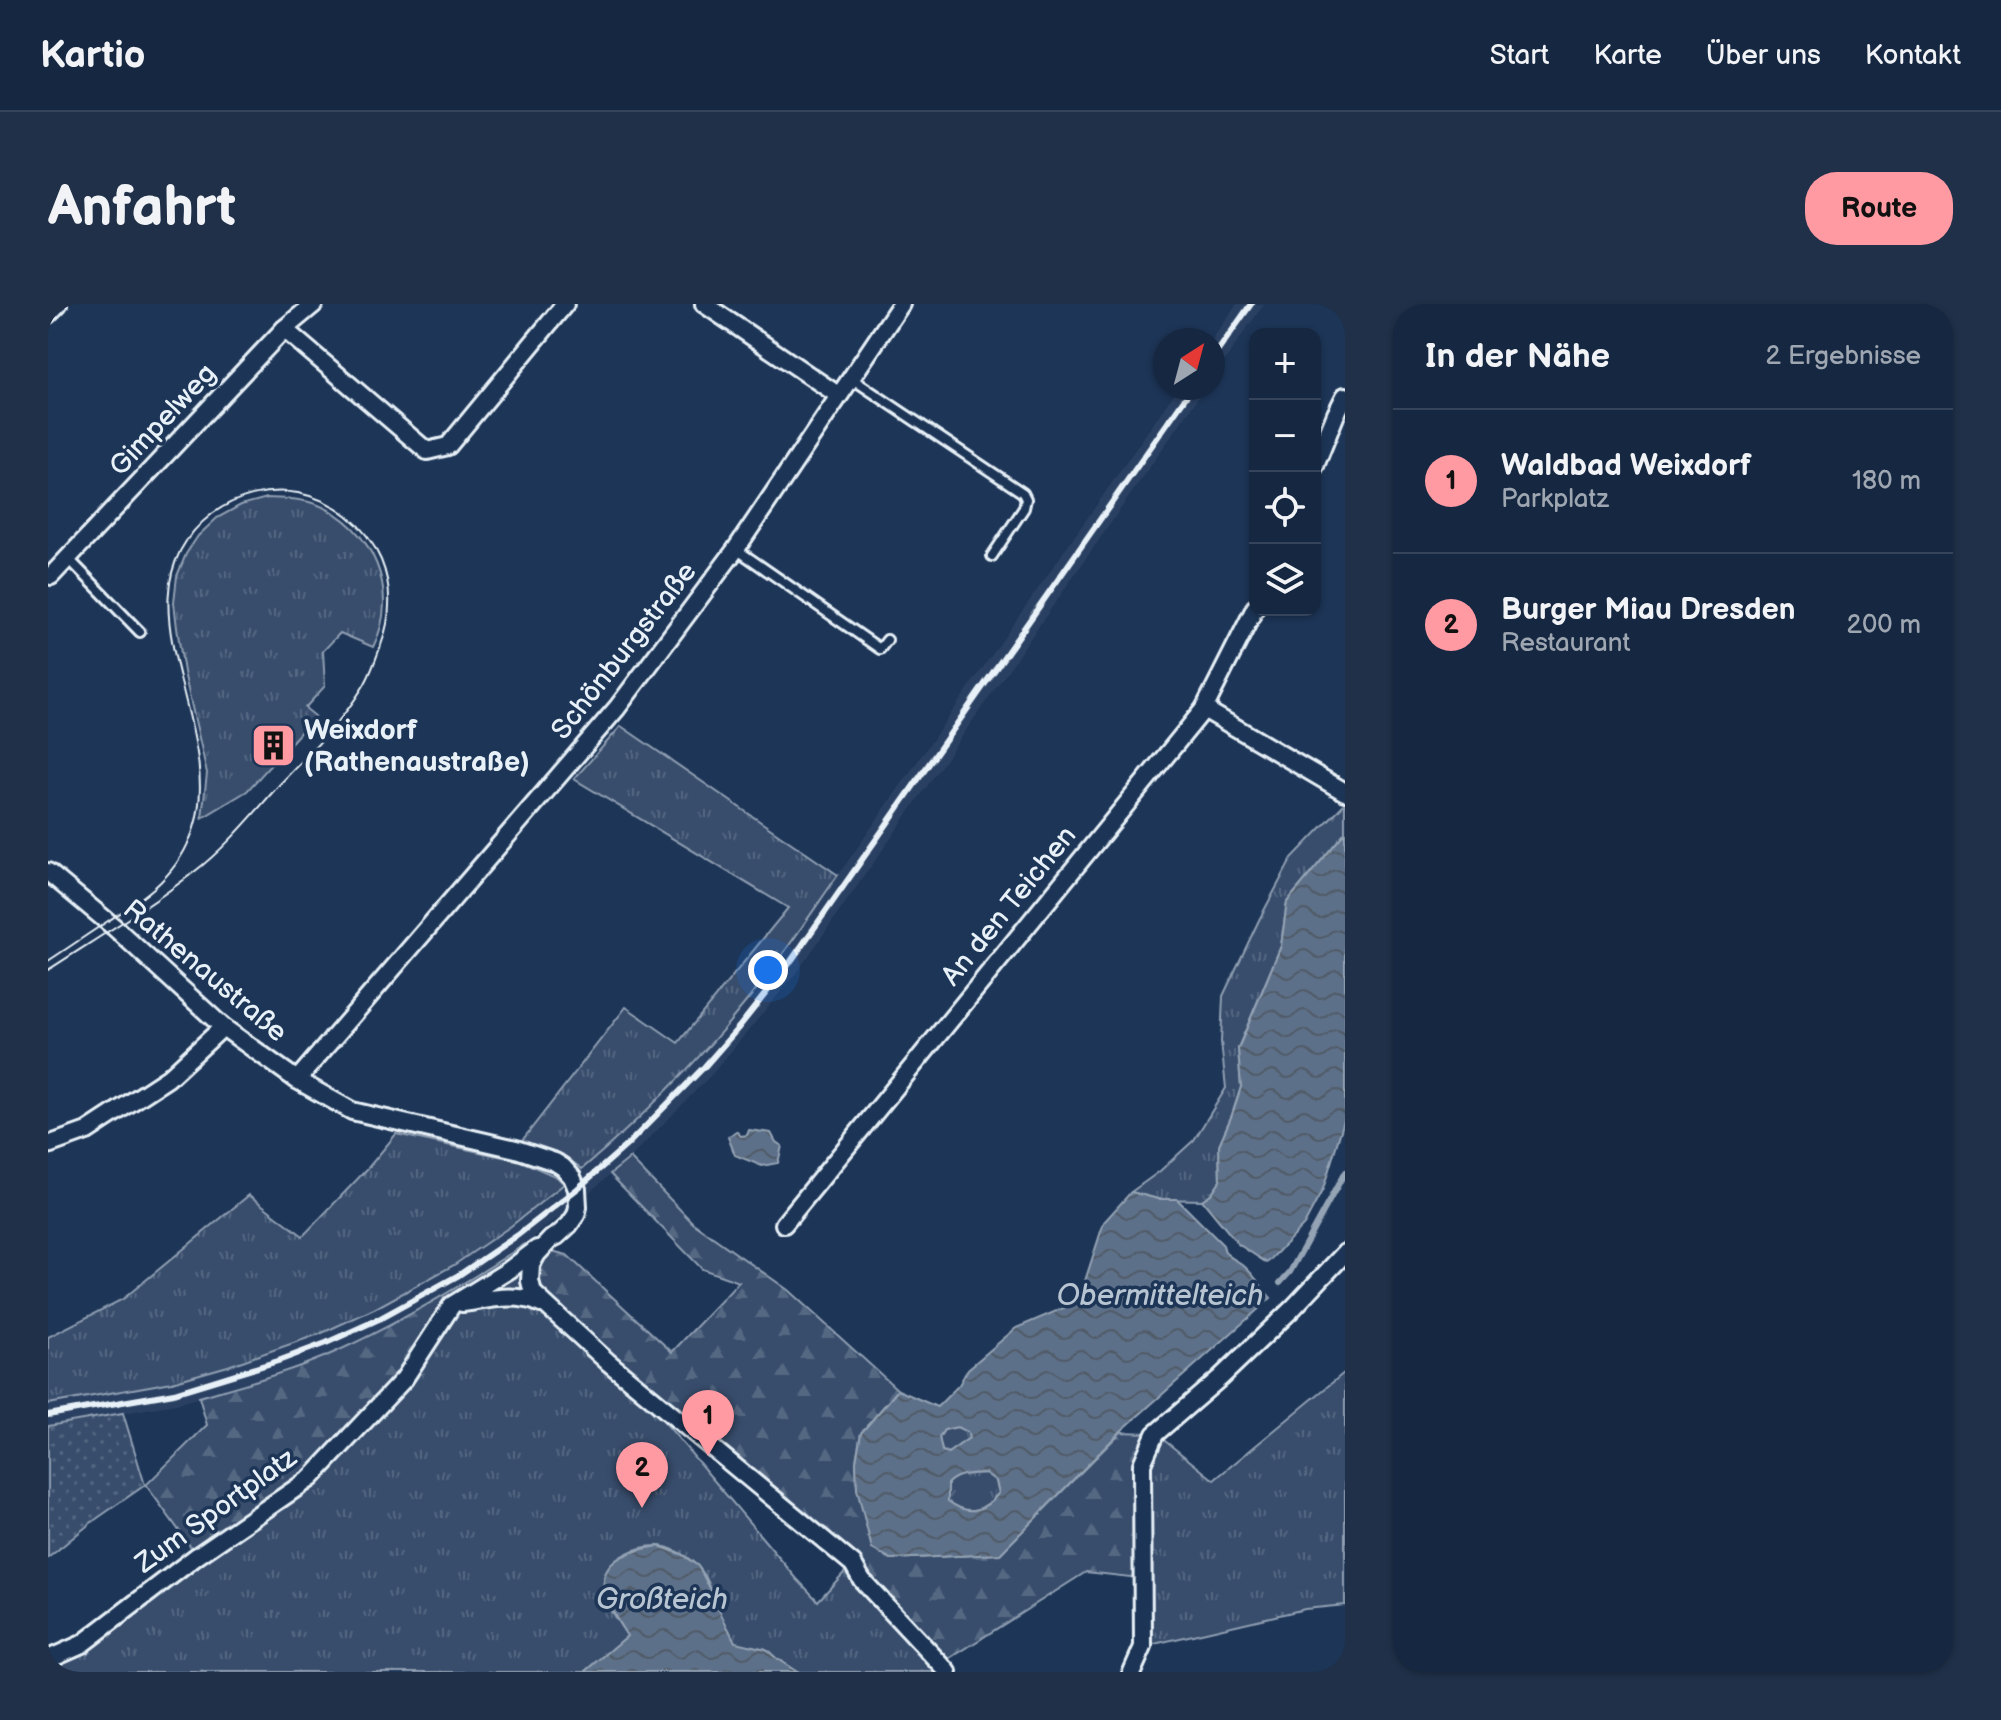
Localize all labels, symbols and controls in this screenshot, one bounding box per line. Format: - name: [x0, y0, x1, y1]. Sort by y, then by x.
- text: Kartio: [40, 33, 146, 78]
- text: Start: [1490, 39, 1549, 72]
- text: Karte: [1593, 39, 1662, 72]
- text: Über uns: [1706, 39, 1821, 72]
- text: Kontakt: [1865, 39, 1961, 72]
- button: Route: [1805, 172, 1953, 245]
- text: Anfahrt: [48, 175, 236, 242]
- north arrow: [1153, 328, 1225, 400]
- map controls: [1249, 328, 1321, 616]
- button: +: [1249, 328, 1321, 400]
- text: In der Nähe: [1425, 336, 1610, 377]
- text: 2 Ergebnisse: [1766, 341, 1921, 372]
- street label: Gimpelweg: [103, 357, 223, 483]
- button: −: [1249, 400, 1321, 472]
- text: Waldbad Weixdorf: [1501, 448, 1751, 484]
- text: 1: [1446, 466, 1456, 497]
- text: 180 m: [1852, 466, 1921, 497]
- button: locate: [1249, 472, 1321, 544]
- text: Parkplatz: [1501, 484, 1609, 515]
- button: layers: [1249, 544, 1321, 616]
- street label: Schönburgstraße: [545, 556, 703, 746]
- text: Burger Miau Dresden: [1501, 592, 1796, 628]
- text: 2: [1443, 610, 1459, 641]
- text: 200 m: [1847, 610, 1921, 641]
- text: Restaurant: [1501, 628, 1630, 659]
- place label: Weixdorf (Rathenaustraße): [304, 714, 530, 779]
- building icon: Weixdorf (Rathenaustraße): [249, 722, 297, 770]
- street label: An den Teichen: [935, 820, 1083, 992]
- street label: Rathenaustraße: [116, 893, 294, 1049]
- your location: [748, 950, 788, 990]
- water label: Obermittelteich: [1057, 1278, 1264, 1314]
- pin: 1: [682, 1390, 734, 1456]
- street label: Zum Sportplatz: [128, 1441, 303, 1581]
- pin: 2: [616, 1442, 668, 1508]
- water label: Großteich: [596, 1582, 728, 1618]

